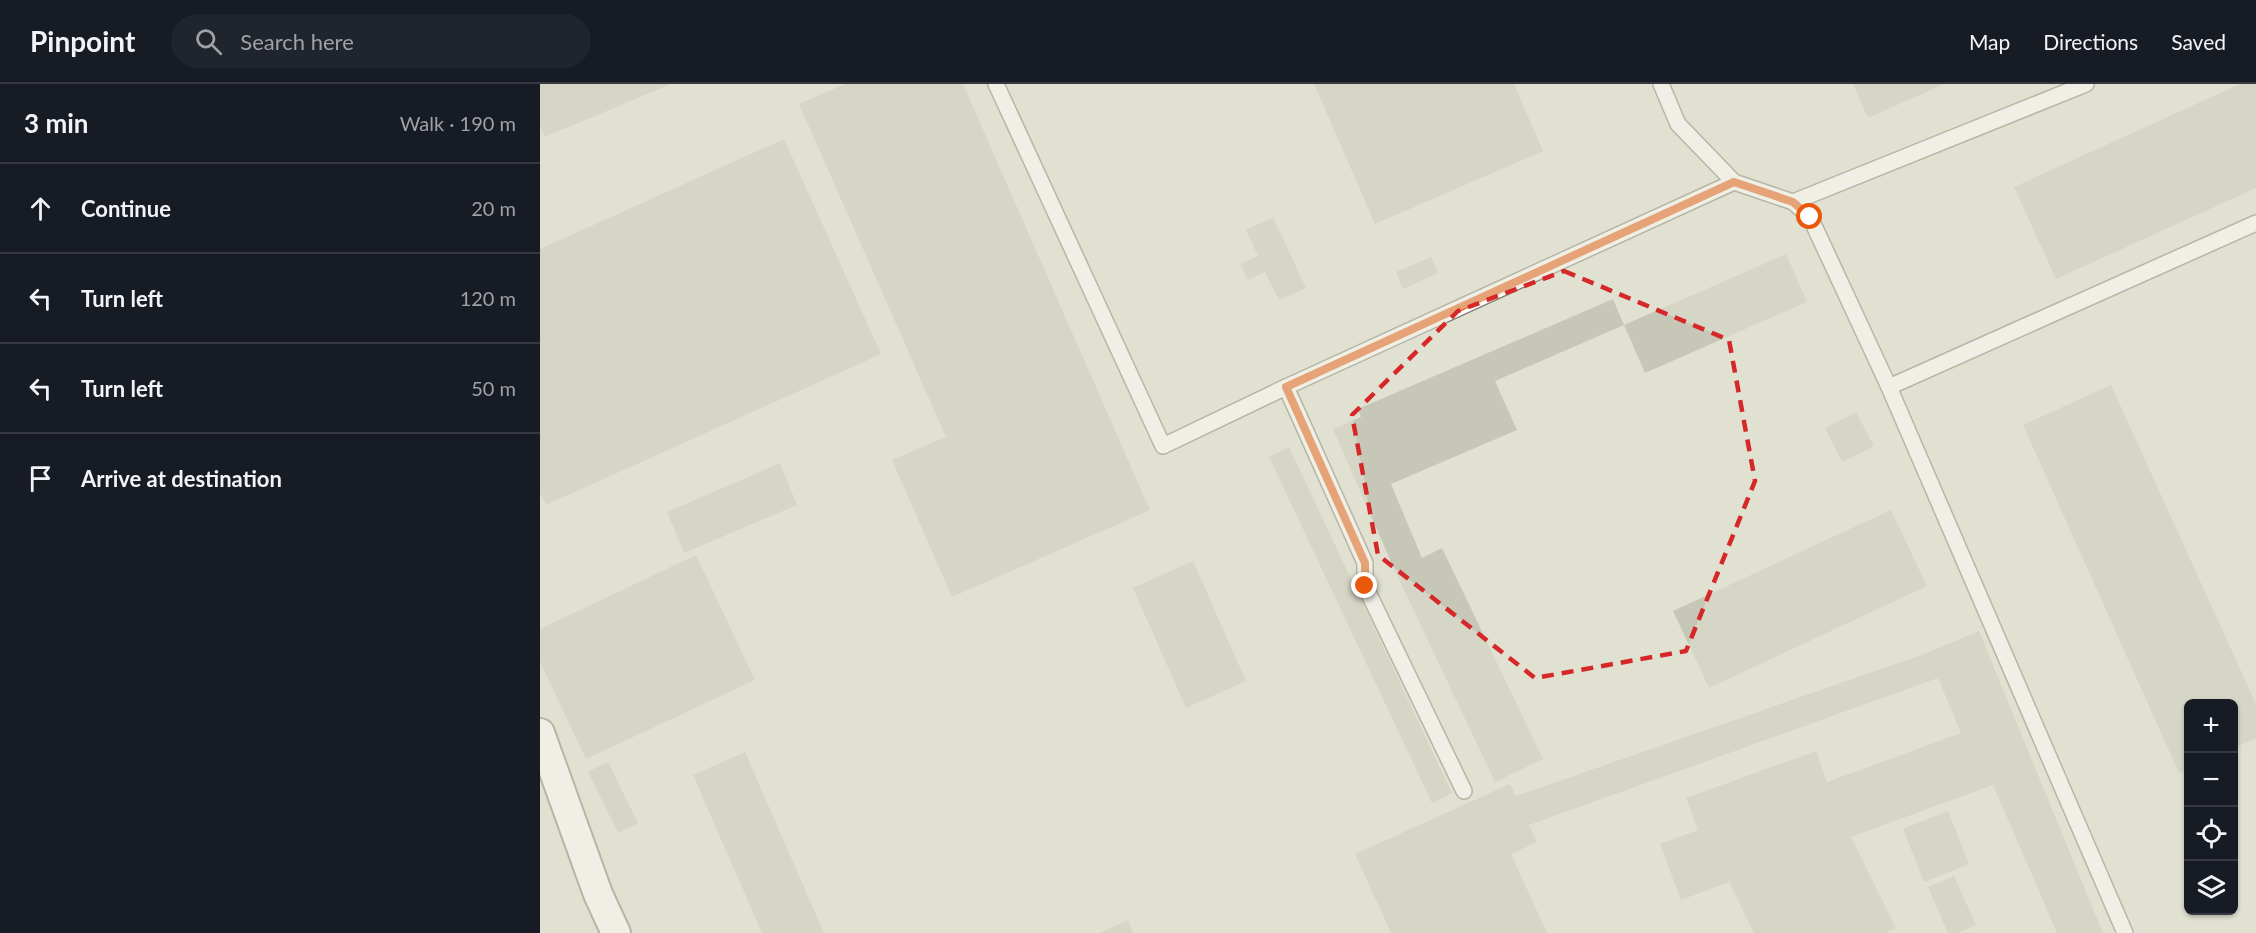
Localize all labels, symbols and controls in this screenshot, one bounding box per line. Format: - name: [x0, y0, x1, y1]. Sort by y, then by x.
- search box: [171, 14, 591, 68]
- text: Pinpoint: [30, 24, 135, 58]
- icon: search: [192, 25, 225, 58]
- text: Search here: [240, 28, 354, 55]
- text: Map: [1969, 29, 2010, 54]
- text: Directions: [2043, 29, 2138, 54]
- text: Saved: [2171, 29, 2226, 54]
- text: 3 min: [24, 107, 88, 139]
- text: Walk · 190 m: [400, 111, 516, 135]
- icon: ahead: [24, 192, 57, 225]
- text: Continue: [81, 195, 171, 222]
- text: 20 m: [471, 196, 516, 220]
- route start: [1796, 203, 1822, 229]
- icon: left: [24, 282, 57, 315]
- text: Turn left: [81, 285, 163, 312]
- text: 120 m: [460, 286, 516, 310]
- icon: left: [24, 372, 57, 405]
- text: Turn left: [81, 375, 163, 402]
- text: 50 m: [471, 376, 516, 400]
- icon: arrive: [24, 462, 57, 495]
- text: Arrive at destination: [81, 465, 282, 492]
- route end: [1351, 572, 1377, 598]
- map controls: [2184, 699, 2238, 915]
- button: +: [2184, 699, 2238, 753]
- button: −: [2184, 753, 2238, 807]
- button: locate: [2184, 807, 2238, 861]
- button: layers: [2184, 861, 2238, 915]

